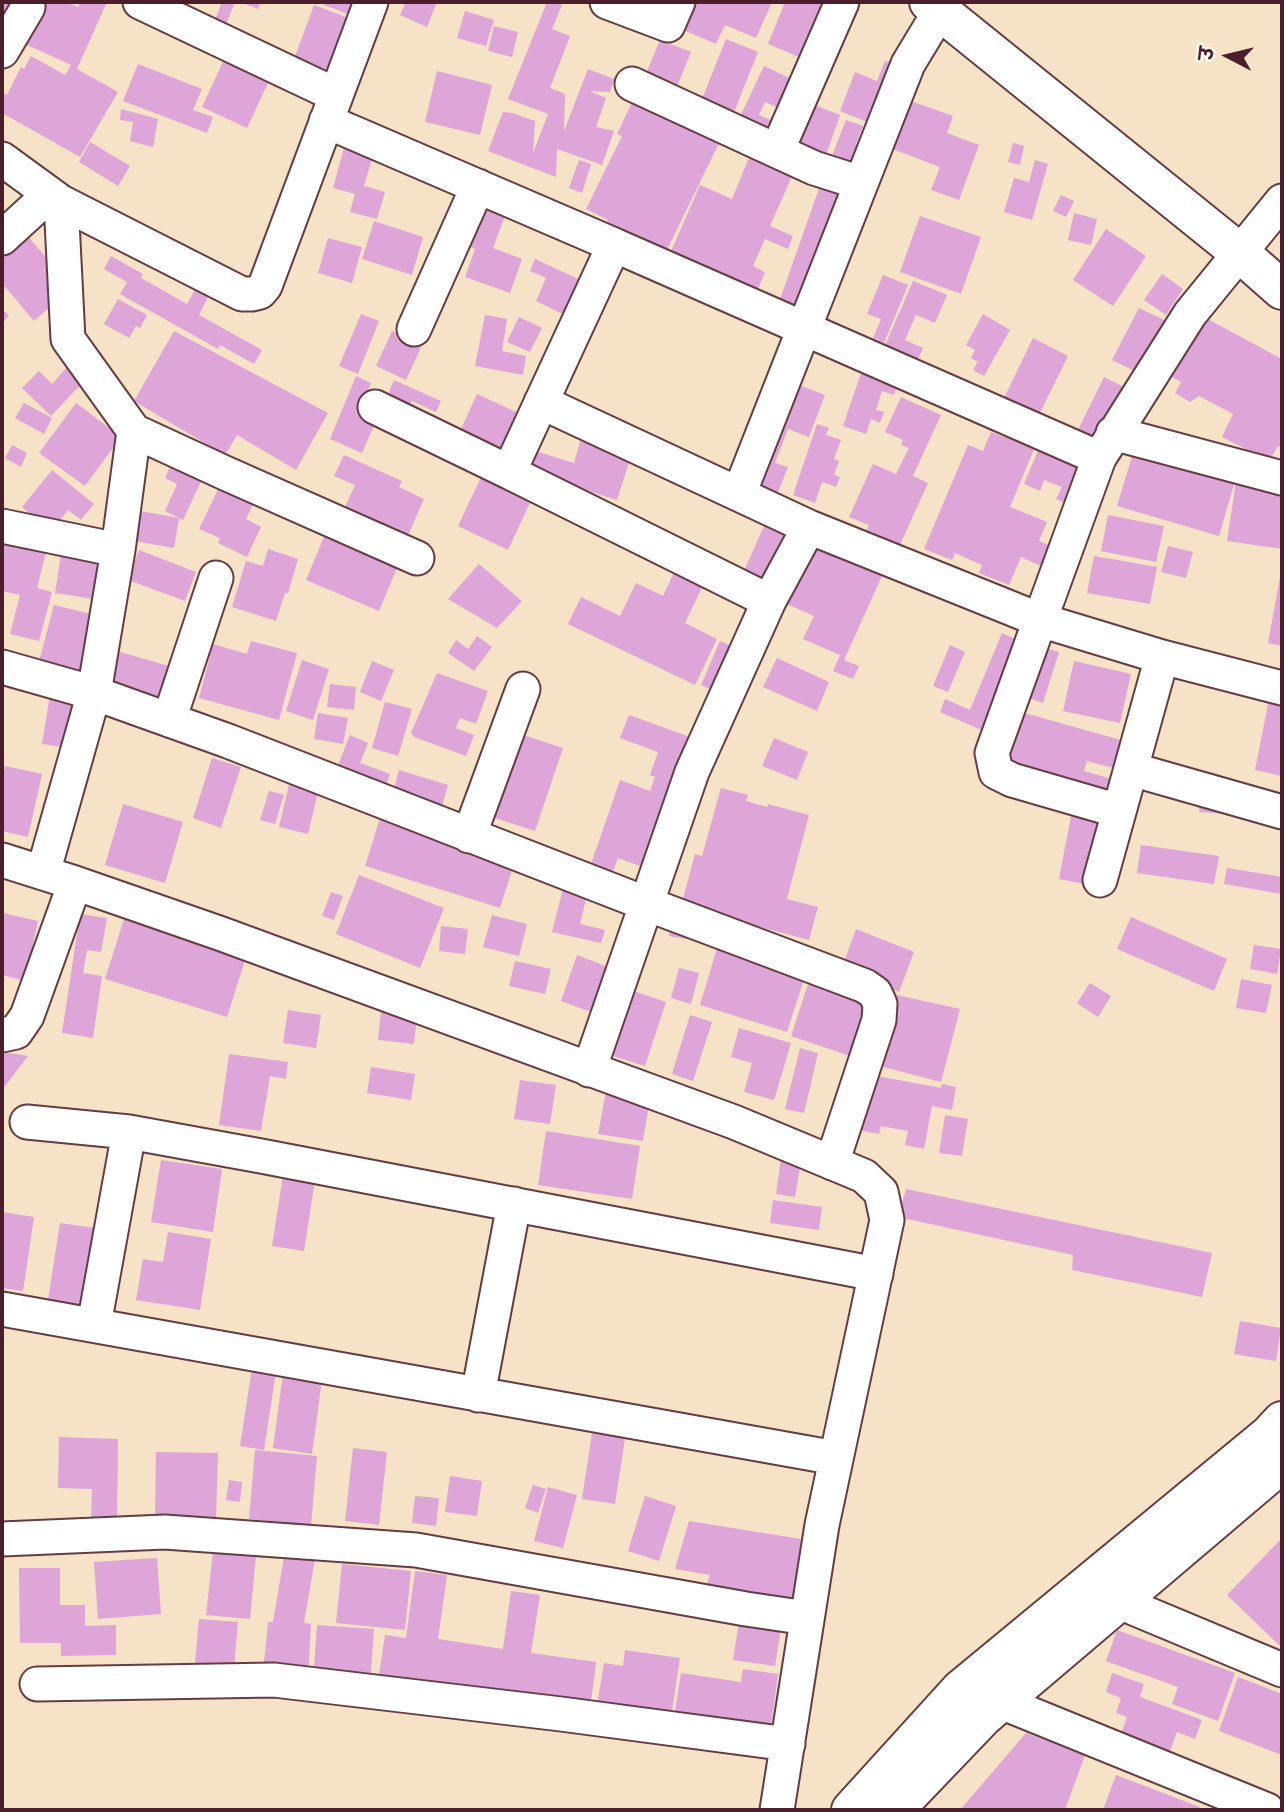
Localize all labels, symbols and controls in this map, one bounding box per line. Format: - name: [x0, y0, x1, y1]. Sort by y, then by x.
- north arrow: [1193, 21, 1263, 91]
- text: उ: [1193, 46, 1220, 61]

